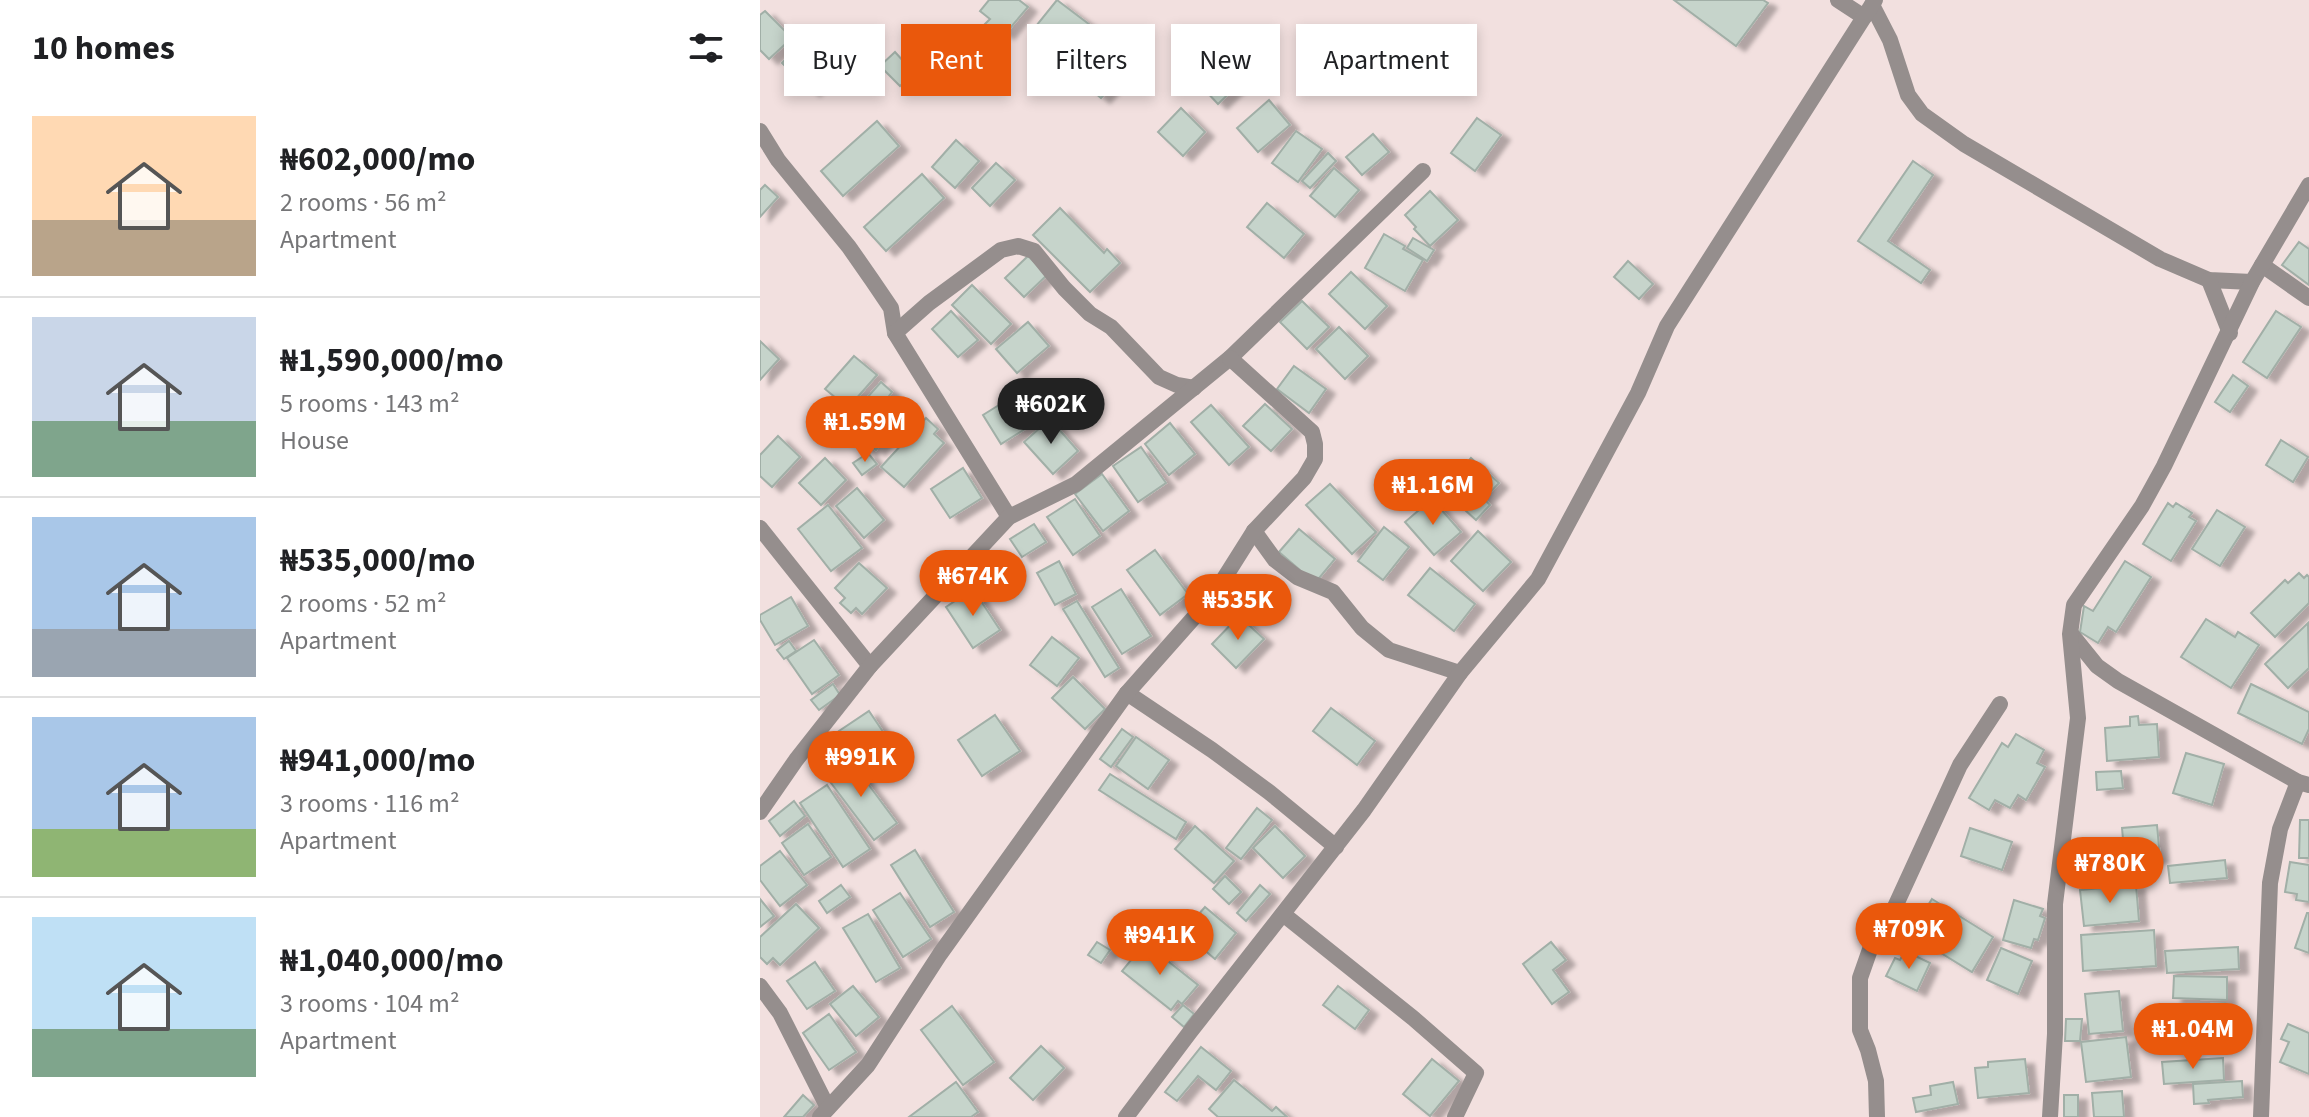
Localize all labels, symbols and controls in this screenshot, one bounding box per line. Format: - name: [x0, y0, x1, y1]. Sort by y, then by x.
- text: 10 homes: [32, 24, 175, 73]
- chip: Buy: [784, 24, 885, 96]
- chip: Rent: [901, 24, 1011, 96]
- chip: Filters: [1027, 24, 1155, 96]
- chip: New: [1171, 24, 1280, 96]
- chip: Apartment: [1296, 24, 1477, 96]
- icon: filters: [684, 26, 728, 70]
- text: ₦602,000/mo: [280, 135, 475, 184]
- icon: home: [96, 148, 192, 244]
- text: 2 rooms · 56 m²: [280, 184, 447, 221]
- text: Apartment: [280, 221, 397, 258]
- text: ₦1,590,000/mo: [280, 336, 504, 385]
- icon: home: [96, 349, 192, 445]
- pin: ₦602K: [995, 378, 1107, 446]
- text: 5 rooms · 143 m²: [280, 385, 459, 422]
- text: ₦602K: [1016, 385, 1086, 422]
- pin: ₦1.59M: [800, 396, 930, 464]
- text: ₦1.59M: [824, 403, 906, 440]
- text: House: [280, 422, 349, 459]
- pin: ₦1.16M: [1368, 459, 1498, 527]
- text: ₦1.16M: [1392, 466, 1474, 503]
- text: ₦535,000/mo: [280, 536, 475, 585]
- icon: home: [96, 549, 192, 645]
- pin: ₦674K: [917, 550, 1029, 618]
- text: ₦674K: [938, 557, 1008, 594]
- pin: ₦535K: [1182, 574, 1294, 642]
- text: ₦535K: [1203, 581, 1273, 618]
- text: 2 rooms · 52 m²: [280, 585, 447, 622]
- text: Apartment: [280, 622, 397, 659]
- pin: ₦991K: [805, 731, 917, 799]
- text: ₦941,000/mo: [280, 736, 475, 785]
- text: ₦991K: [826, 738, 896, 775]
- icon: home: [96, 749, 192, 845]
- text: 3 rooms · 116 m²: [280, 785, 459, 822]
- text: Apartment: [280, 822, 397, 859]
- pin: ₦780K: [2054, 837, 2166, 905]
- text: ₦780K: [2075, 844, 2145, 881]
- pin: ₦709K: [1853, 903, 1965, 971]
- pin: ₦941K: [1104, 909, 1216, 977]
- text: ₦709K: [1874, 910, 1944, 947]
- text: ₦941K: [1125, 916, 1195, 953]
- text: ₦1,040,000/mo: [280, 936, 504, 985]
- icon: home: [96, 949, 192, 1045]
- text: 3 rooms · 104 m²: [280, 985, 459, 1022]
- pin: ₦1.04M: [2128, 1003, 2258, 1071]
- text: ₦1.04M: [2152, 1010, 2234, 1047]
- text: Apartment: [280, 1022, 397, 1059]

